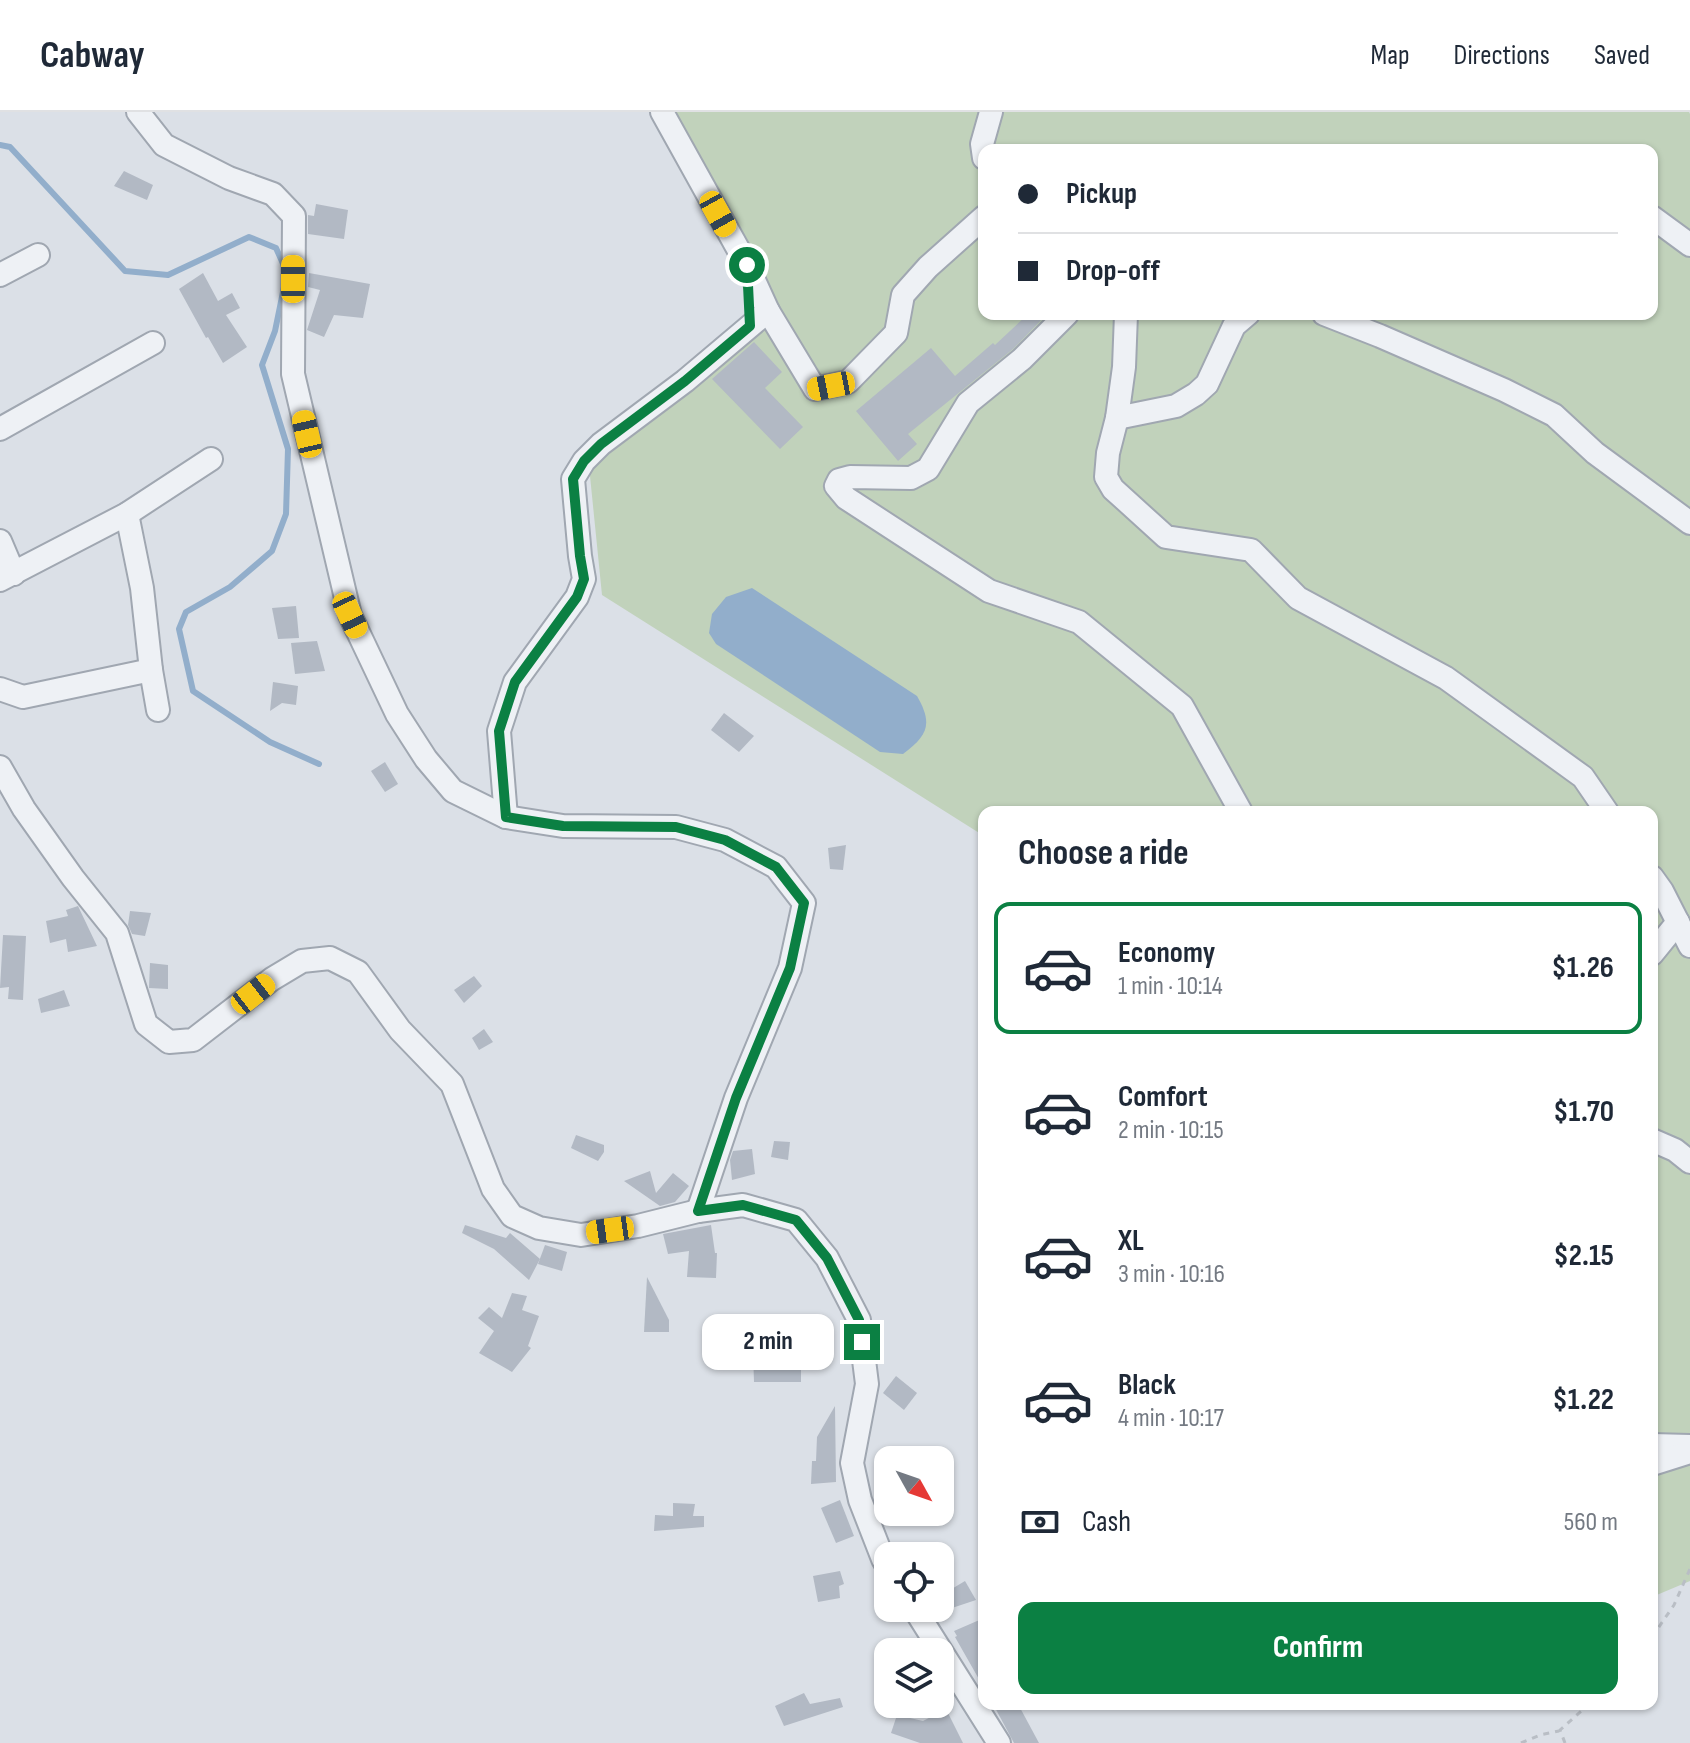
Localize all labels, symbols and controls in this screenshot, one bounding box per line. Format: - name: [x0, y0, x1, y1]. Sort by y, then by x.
- text: Cabway: [40, 33, 145, 78]
- text: Map: [1371, 39, 1410, 72]
- text: Directions: [1454, 39, 1550, 72]
- text: Saved: [1594, 39, 1650, 72]
- text: Pickup: [1066, 176, 1137, 212]
- car: [696, 187, 740, 241]
- route start: [729, 247, 765, 283]
- text: Drop-off: [1066, 253, 1160, 289]
- car: [281, 255, 305, 303]
- car: [805, 370, 857, 402]
- car: [290, 408, 324, 460]
- car: [329, 588, 371, 642]
- text: Choose a ride: [1018, 832, 1189, 875]
- icon: car: [1022, 932, 1094, 1004]
- text: Economy: [1118, 935, 1215, 971]
- text: $1.26: [1551, 950, 1614, 986]
- car: [227, 970, 279, 1018]
- text: 1 min · 10:14: [1118, 971, 1223, 1002]
- icon: car: [1022, 1076, 1094, 1148]
- text: Comfort: [1118, 1079, 1208, 1115]
- text: $1.70: [1553, 1094, 1614, 1130]
- text: 2 min · 10:15: [1118, 1115, 1224, 1146]
- car: [585, 1215, 635, 1245]
- icon: car: [1022, 1220, 1094, 1292]
- text: XL: [1118, 1223, 1144, 1259]
- text: $2.15: [1553, 1238, 1614, 1274]
- text: 3 min · 10:16: [1118, 1259, 1225, 1290]
- callout: 2 min: [702, 1314, 834, 1370]
- route end: [844, 1324, 880, 1360]
- text: 2 min: [743, 1326, 793, 1357]
- icon: car: [1022, 1364, 1094, 1436]
- text: Black: [1118, 1367, 1176, 1403]
- text: $1.22: [1552, 1382, 1614, 1418]
- text: 4 min · 10:17: [1118, 1403, 1224, 1434]
- north arrow: [874, 1446, 954, 1526]
- map controls: [874, 1446, 954, 1718]
- icon: cash: [1018, 1500, 1062, 1544]
- text: Cash: [1082, 1504, 1131, 1540]
- text: 560 m: [1564, 1507, 1618, 1538]
- button: locate: [874, 1542, 954, 1622]
- button: Confirm: [1018, 1602, 1618, 1694]
- button: layers: [874, 1638, 954, 1718]

